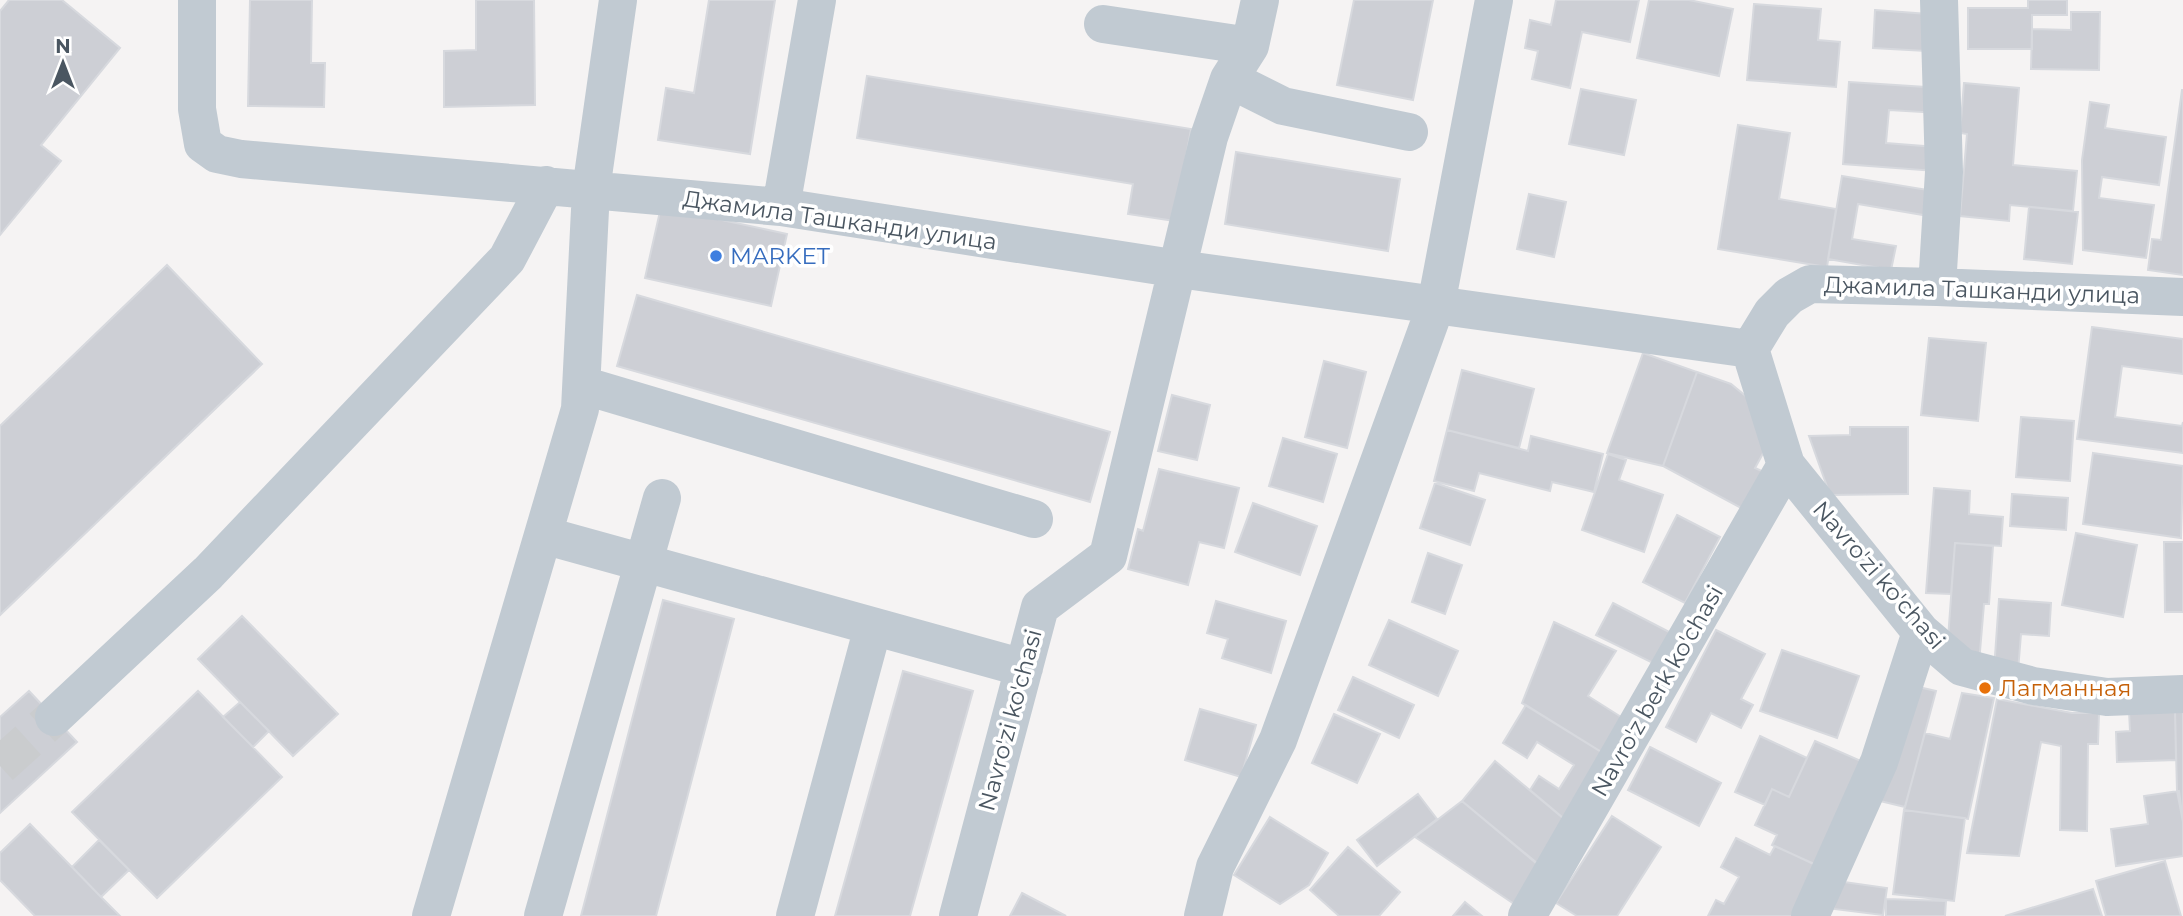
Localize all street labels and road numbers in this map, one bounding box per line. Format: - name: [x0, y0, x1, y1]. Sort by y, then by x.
- street label: Джамила Ташканди улица: [681, 184, 999, 256]
- street label: Джамила Ташканди улица: [1824, 270, 2140, 310]
- street label: Navro'zi ko'chasi: [1807, 495, 1951, 655]
- street label: Navro'z berk ko'chasi: [1585, 580, 1729, 802]
- street label: Navro'zi ko'chasi: [972, 626, 1048, 814]

